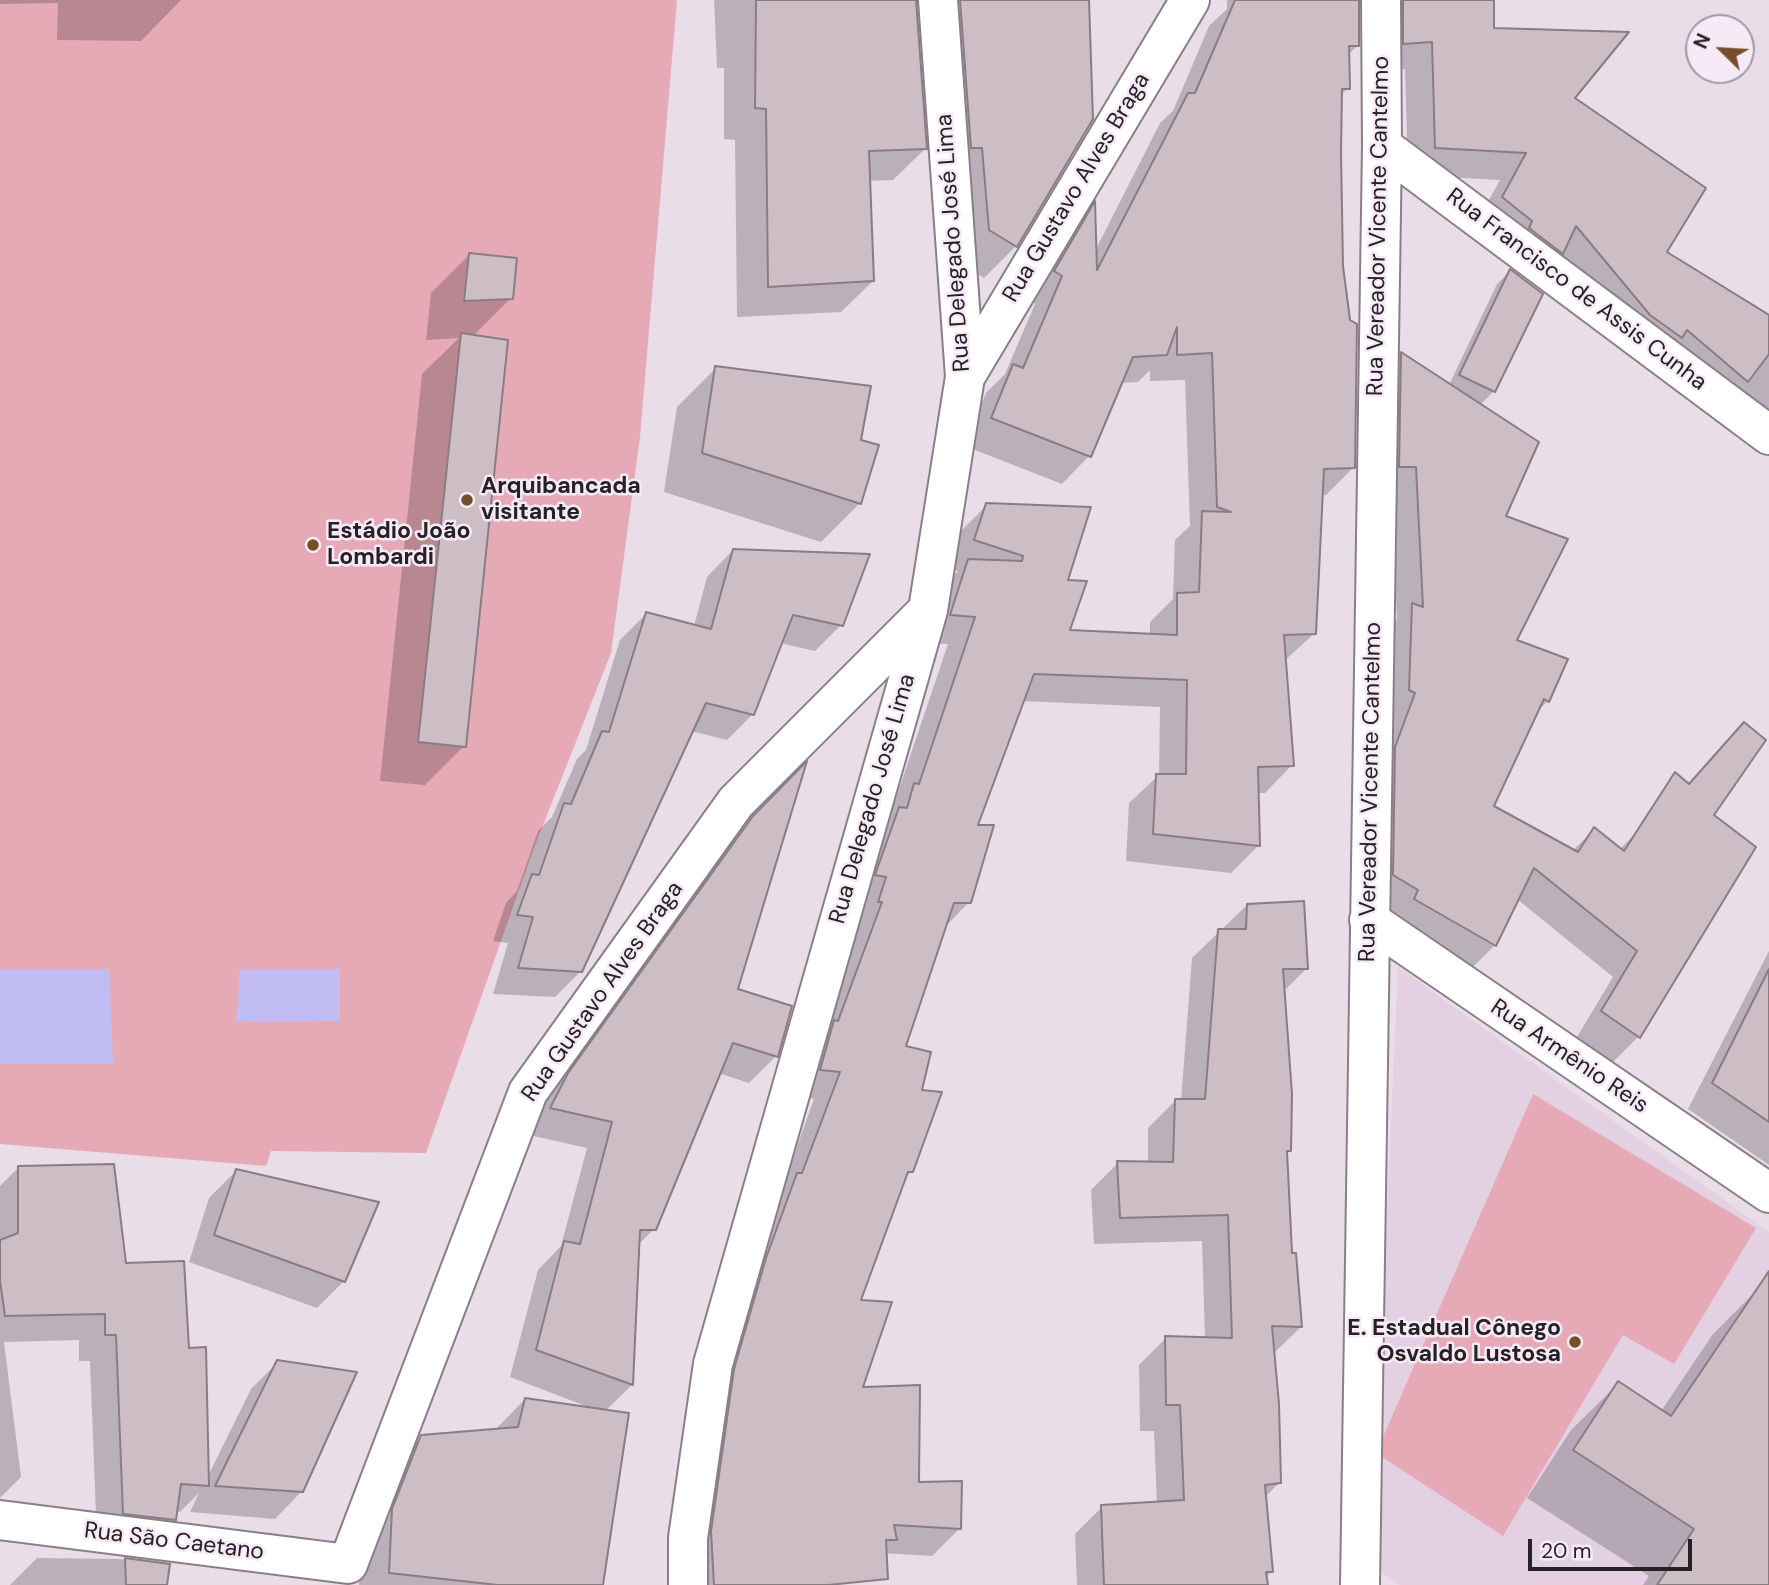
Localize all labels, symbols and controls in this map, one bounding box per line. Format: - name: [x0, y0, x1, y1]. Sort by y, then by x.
- north arrow: [1685, 14, 1755, 84]
- text: N: [1688, 30, 1716, 52]
- street label: Rua Vereador Vicente Cantelmo: [1362, 56, 1396, 396]
- street label: Rua Gustavo Alves Braga: [998, 68, 1156, 308]
- street label: Rua Delegado José Lima: [931, 113, 977, 373]
- street label: Rua Francisco de Assis Cunha: [1440, 183, 1712, 397]
- place label: Arquibancada visitante: [481, 473, 641, 527]
- marker: Arquibancada visitante: [459, 492, 475, 508]
- place label: Estádio João Lombardi: [327, 518, 471, 572]
- marker: Estádio João Lombardi: [305, 537, 321, 553]
- street label: Rua Vereador Vicente Cantelmo: [1354, 622, 1388, 962]
- street label: Rua Delegado José Lima: [824, 671, 922, 927]
- street label: Rua Gustavo Alves Braga: [516, 877, 690, 1107]
- street label: Rua Armênio Reis: [1485, 994, 1653, 1120]
- place label: E. Estadual Cônego Osvaldo Lustosa: [1347, 1315, 1561, 1369]
- marker: E. Estadual Cônego Osvaldo Lustosa: [1567, 1334, 1583, 1350]
- street label: Rua São Caetano: [82, 1517, 266, 1567]
- scale bar: [1531, 1526, 1696, 1570]
- text: 20 m: [1541, 1537, 1592, 1565]

